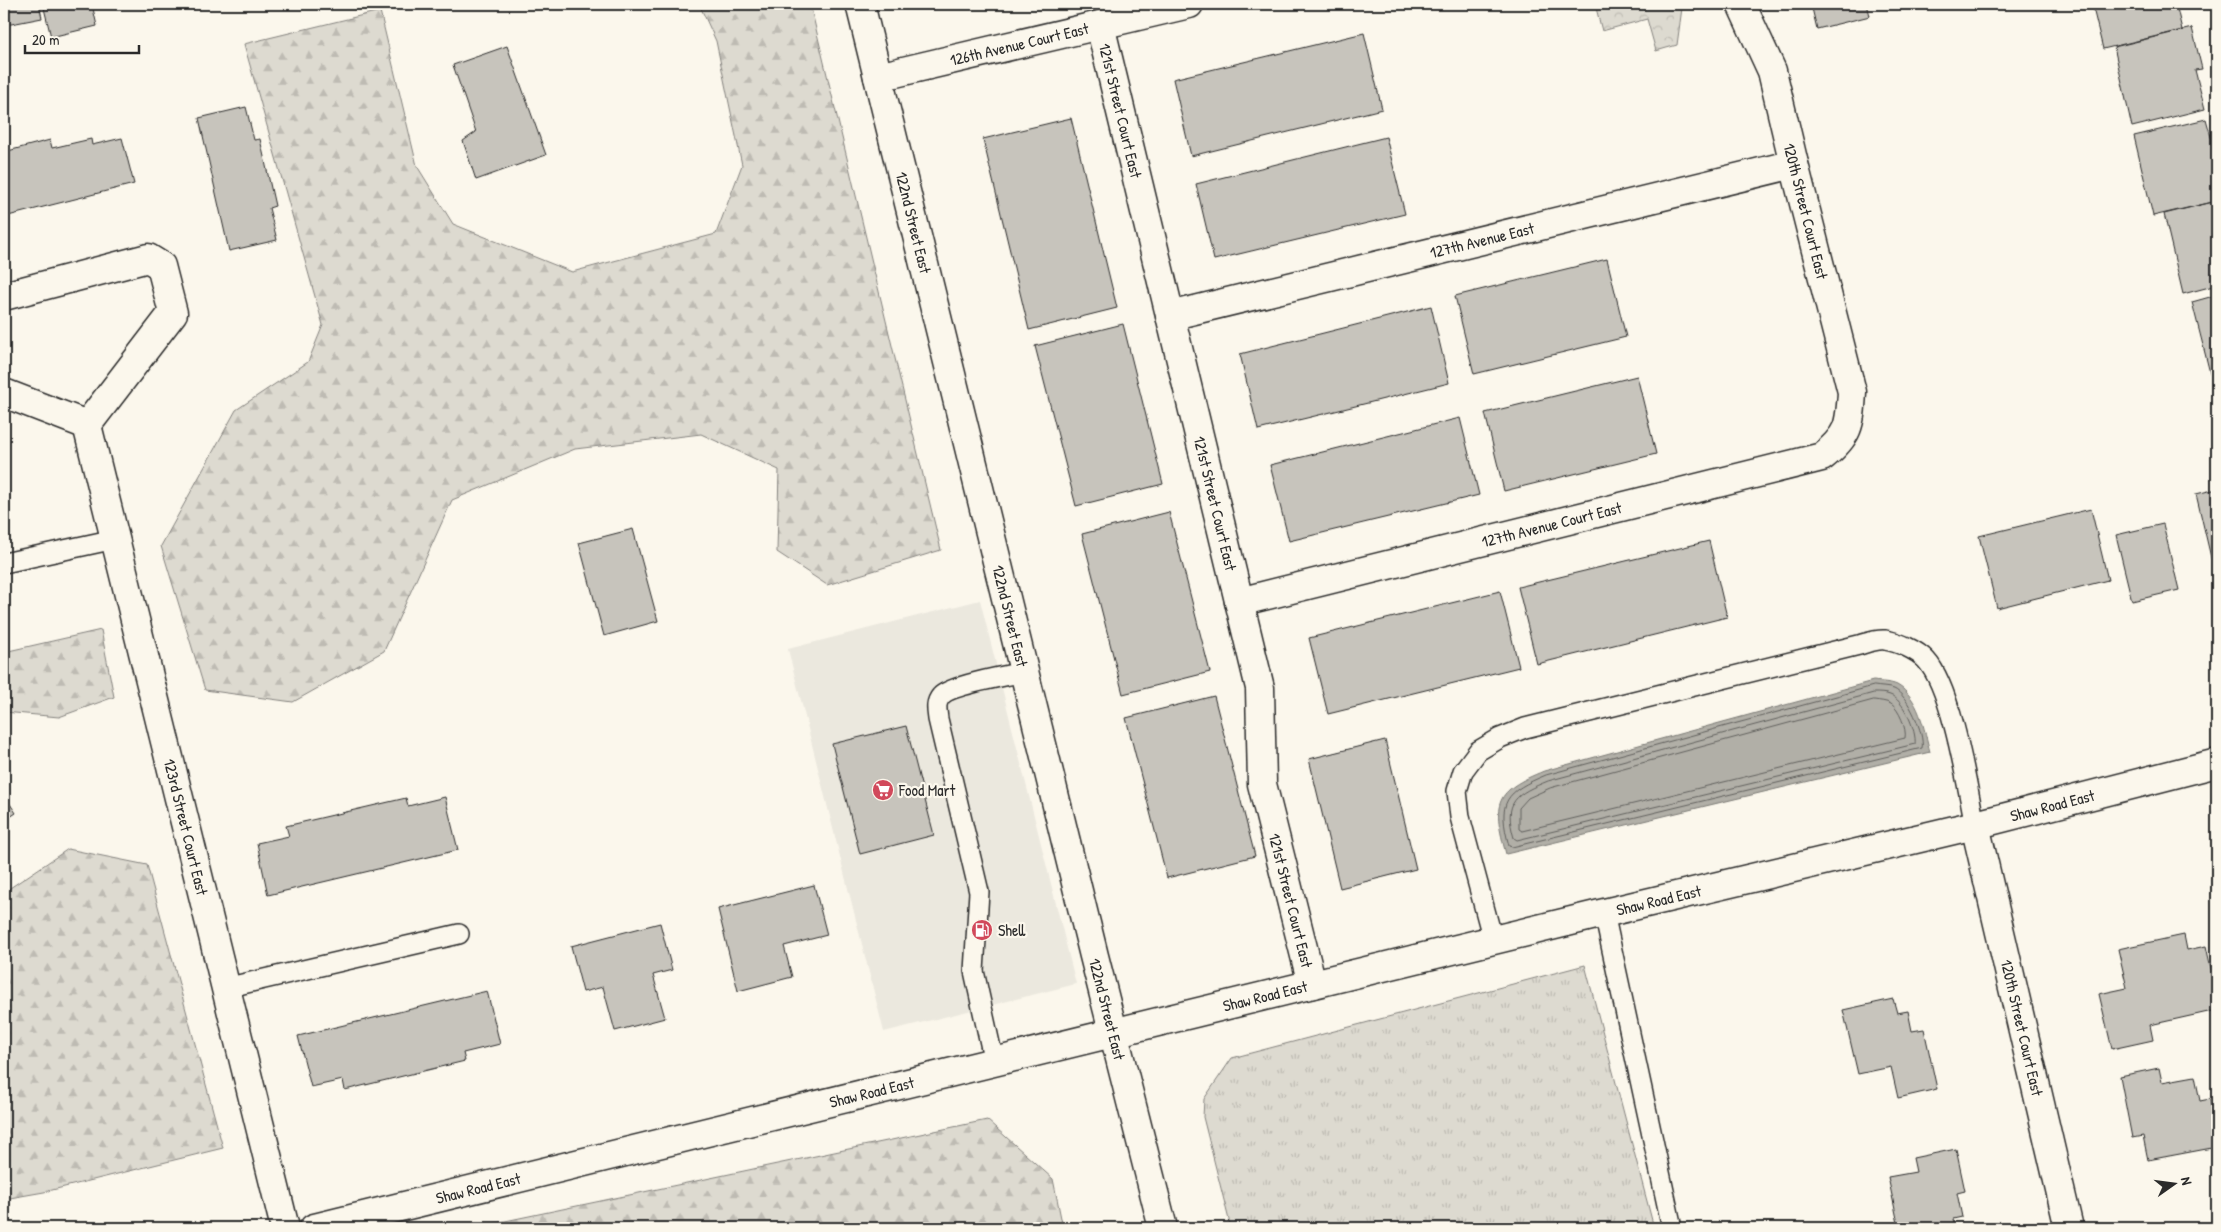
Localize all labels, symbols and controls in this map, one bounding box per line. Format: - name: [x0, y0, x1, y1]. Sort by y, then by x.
- street label: 126th Avenue Court East: [948, 17, 1091, 71]
- scale bar: [25, 22, 139, 54]
- text: 20 m: [32, 29, 59, 50]
- street label: 121st Street Court East: [1094, 41, 1148, 180]
- street label: 120th Street Court East: [1778, 141, 1834, 282]
- street label: 122nd Street East: [891, 169, 937, 276]
- street label: 127th Avenue East: [1428, 217, 1537, 263]
- street label: 121st Street Court East: [1189, 434, 1242, 573]
- street label: 127th Avenue Court East: [1479, 496, 1624, 552]
- street label: 122nd Street East: [987, 563, 1034, 669]
- street label: 123rd Street Court East: [159, 757, 214, 898]
- supermarket icon: Food Mart: [871, 778, 895, 802]
- place label: Food Mart: [898, 779, 956, 801]
- street label: Shaw Road East: [2008, 784, 2097, 827]
- street label: 121st Street Court East: [1264, 831, 1319, 970]
- street label: Shaw Road East: [1614, 879, 1704, 921]
- fuel station icon: Shell: [970, 918, 994, 942]
- place label: Shell: [998, 919, 1025, 941]
- street label: 122nd Street East: [1084, 956, 1131, 1063]
- street label: 120th Street Court East: [1996, 957, 2049, 1098]
- street label: Shaw Road East: [1220, 975, 1310, 1017]
- street label: Shaw Road East: [827, 1071, 917, 1113]
- north arrow: [2148, 1160, 2198, 1210]
- street label: Shaw Road East: [434, 1167, 523, 1209]
- text: N: [2177, 1175, 2197, 1187]

